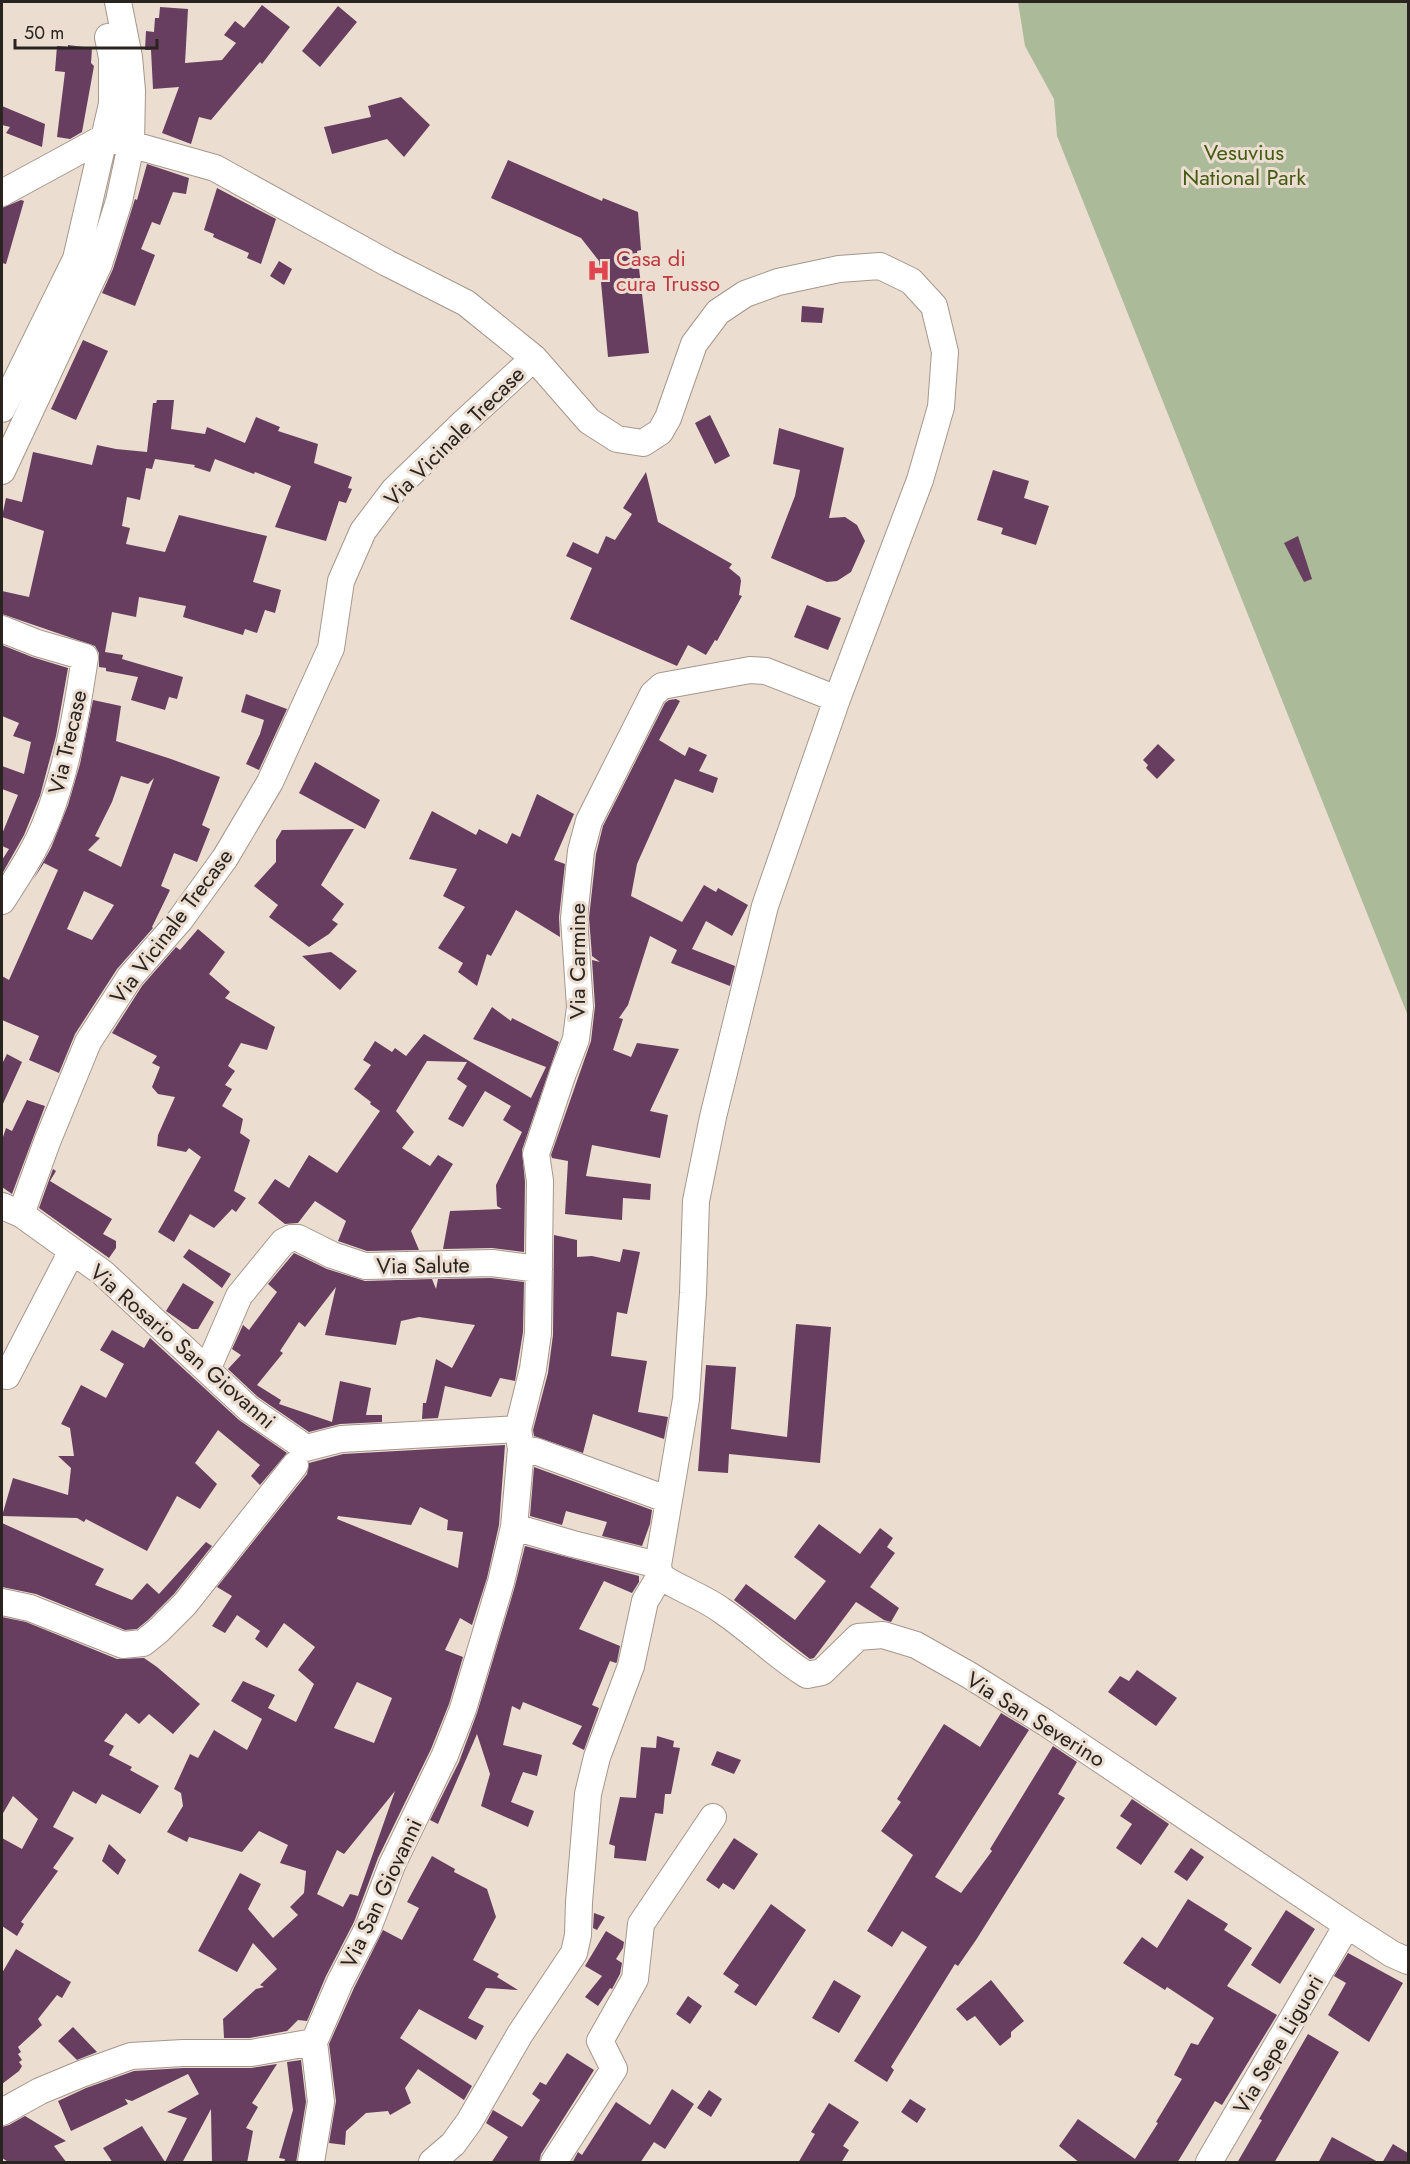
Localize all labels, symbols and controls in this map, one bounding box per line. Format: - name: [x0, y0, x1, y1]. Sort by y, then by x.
- scale bar: [15, 12, 158, 50]
- text: 50 m: [24, 20, 64, 46]
- park label: Vesuvius National Park: [1182, 136, 1306, 193]
- place label: Casa di cura Trusso: [616, 242, 720, 299]
- hospital icon: Casa di cura Trusso: [585, 258, 611, 284]
- street label: Via Vicinale Trecase: [376, 358, 532, 514]
- street label: Via Trecase: [40, 687, 94, 797]
- street label: Via Vicinale Trecase: [102, 842, 240, 1010]
- street label: Via Carmine: [561, 903, 593, 1019]
- street label: Via Salute: [376, 1248, 470, 1282]
- street label: Via Rosario San Giovanni: [83, 1256, 283, 1436]
- street label: Via San Severino: [960, 1663, 1112, 1775]
- street label: Via San Giovanni: [332, 1813, 430, 1973]
- street label: Via Sepe Liguori: [1225, 1968, 1331, 2120]

